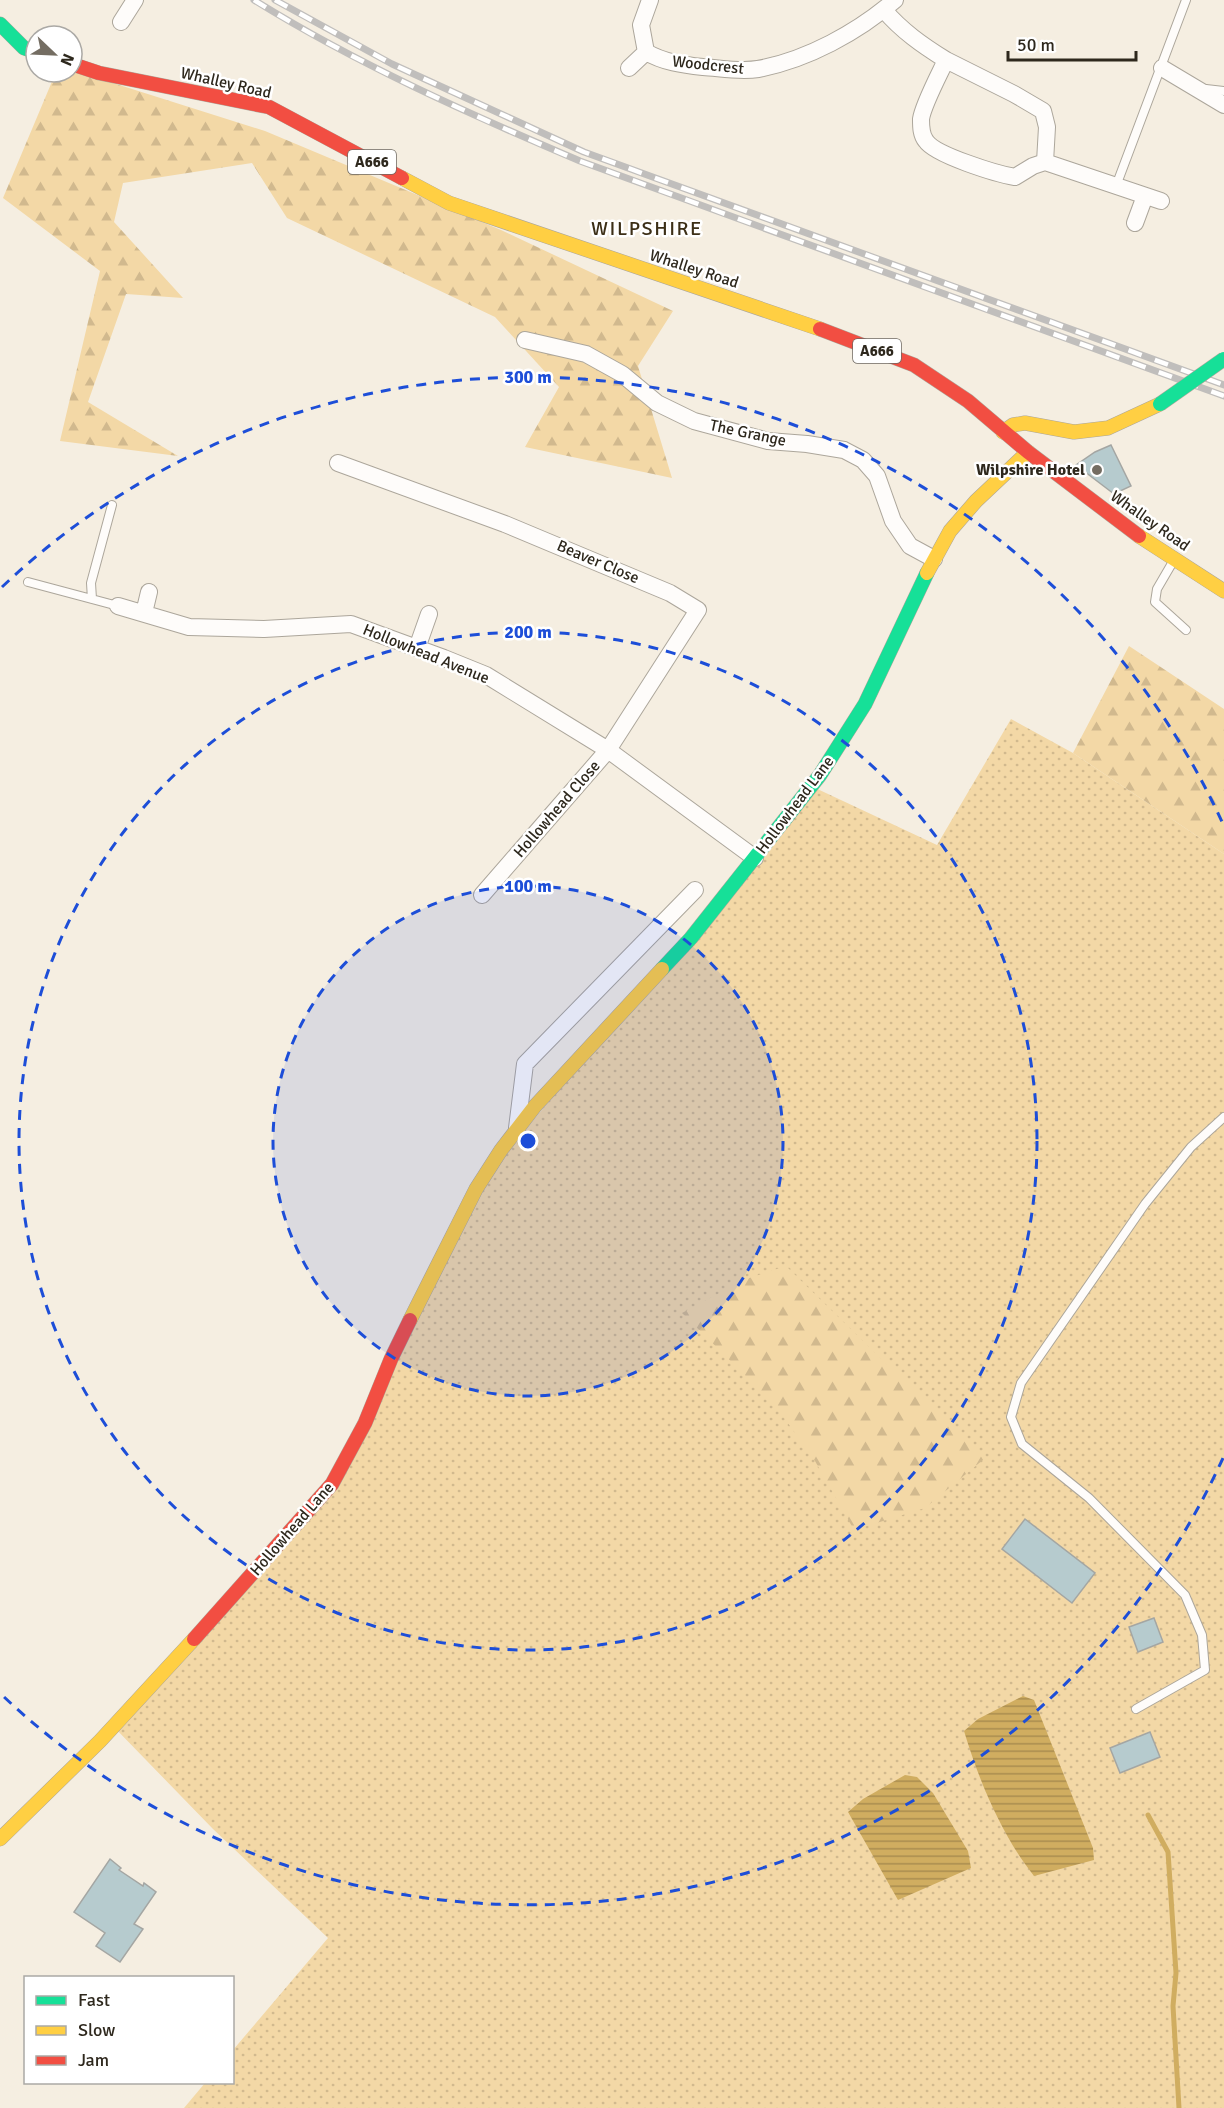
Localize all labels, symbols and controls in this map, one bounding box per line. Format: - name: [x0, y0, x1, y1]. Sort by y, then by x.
- north arrow: [24, 24, 84, 84]
- scale bar: [1008, 24, 1136, 62]
- text: 50 m: [1017, 34, 1055, 56]
- text: N: [56, 50, 78, 69]
- street label: Woodcrest: [671, 51, 745, 79]
- street label: Whalley Road: [179, 63, 273, 103]
- road number: A666: [348, 150, 396, 174]
- district label: WILPSHIRE: [591, 216, 703, 241]
- street label: Whalley Road: [647, 245, 741, 293]
- road number: A666: [853, 339, 901, 363]
- text: 300 m: [504, 366, 552, 388]
- street label: The Grange: [708, 415, 788, 451]
- place label: Wilpshire Hotel: [976, 460, 1085, 480]
- marker: Wilpshire Hotel: [1090, 463, 1104, 477]
- street label: Whalley Road: [1106, 486, 1194, 556]
- street label: Beaver Close: [554, 536, 642, 588]
- street label: Hollowhead Avenue: [360, 619, 492, 689]
- text: 200 m: [504, 621, 552, 643]
- street label: Hollowhead Lane: [752, 752, 838, 858]
- street label: Hollowhead Close: [509, 756, 605, 862]
- text: 100 m: [504, 875, 552, 897]
- centre of rings: [518, 1131, 538, 1151]
- street label: Hollowhead Lane: [246, 1478, 338, 1580]
- legend: [24, 1976, 234, 2084]
- text: Fast: [78, 1989, 110, 2011]
- text: Slow: [78, 2019, 115, 2041]
- text: Jam: [78, 2049, 109, 2071]

